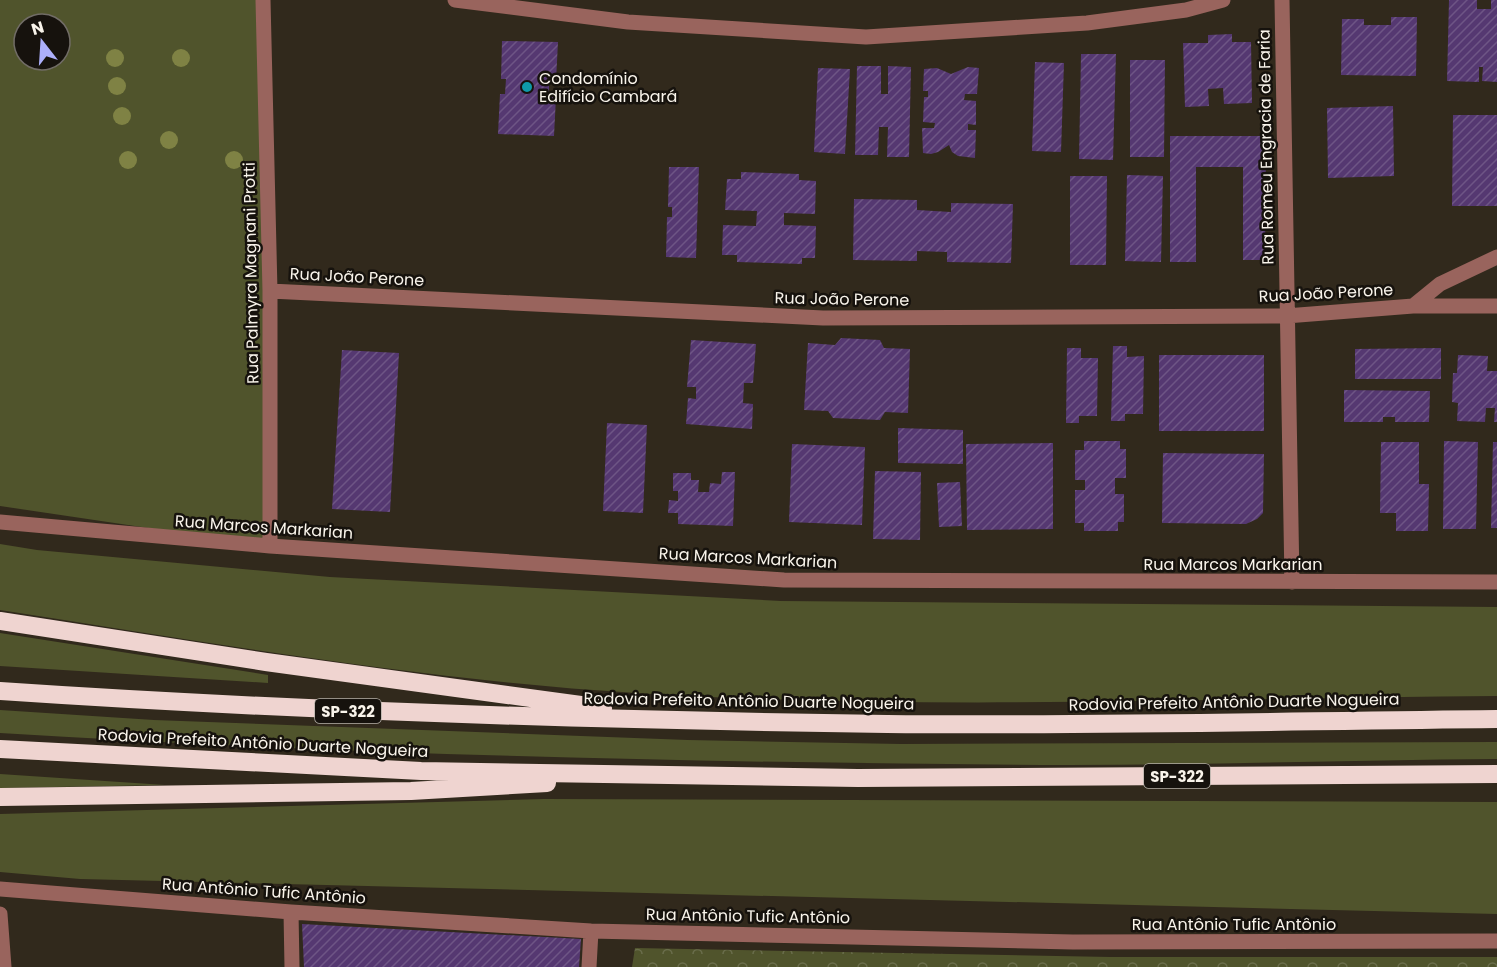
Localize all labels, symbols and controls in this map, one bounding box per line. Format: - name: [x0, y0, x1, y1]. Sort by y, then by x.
- north arrow: [12, 12, 72, 72]
- text: N: [29, 15, 47, 41]
- street label: Rua Romeu Engracia de Faria: [1252, 29, 1280, 265]
- place label: Condomínio Edifício Cambará: [539, 67, 677, 108]
- marker: Condomínio Edifício Cambará: [520, 80, 534, 94]
- street label: Rua Palmyra Magnani Protti: [238, 162, 264, 384]
- street label: Rua João Perone: [289, 262, 425, 292]
- street label: Rua João Perone: [1258, 278, 1394, 308]
- street label: Rua João Perone: [774, 286, 910, 312]
- street label: Rua Marcos Markarian: [174, 509, 354, 545]
- street label: Rua Marcos Markarian: [658, 542, 838, 574]
- street label: Rua Marcos Markarian: [1144, 553, 1322, 576]
- street label: Rodovia Prefeito Antônio Duarte Nogueira: [583, 687, 915, 715]
- street label: Rodovia Prefeito Antônio Duarte Nogueira: [1068, 688, 1400, 716]
- road number: SP-322: [315, 699, 381, 723]
- street label: Rodovia Prefeito Antônio Duarte Nogueira: [97, 723, 429, 763]
- road number: SP-322: [1144, 764, 1210, 788]
- street label: Rua Antônio Tufic Antônio: [161, 872, 367, 910]
- street label: Rua Antônio Tufic Antônio: [646, 903, 850, 929]
- street label: Rua Antônio Tufic Antônio: [1132, 913, 1336, 936]

